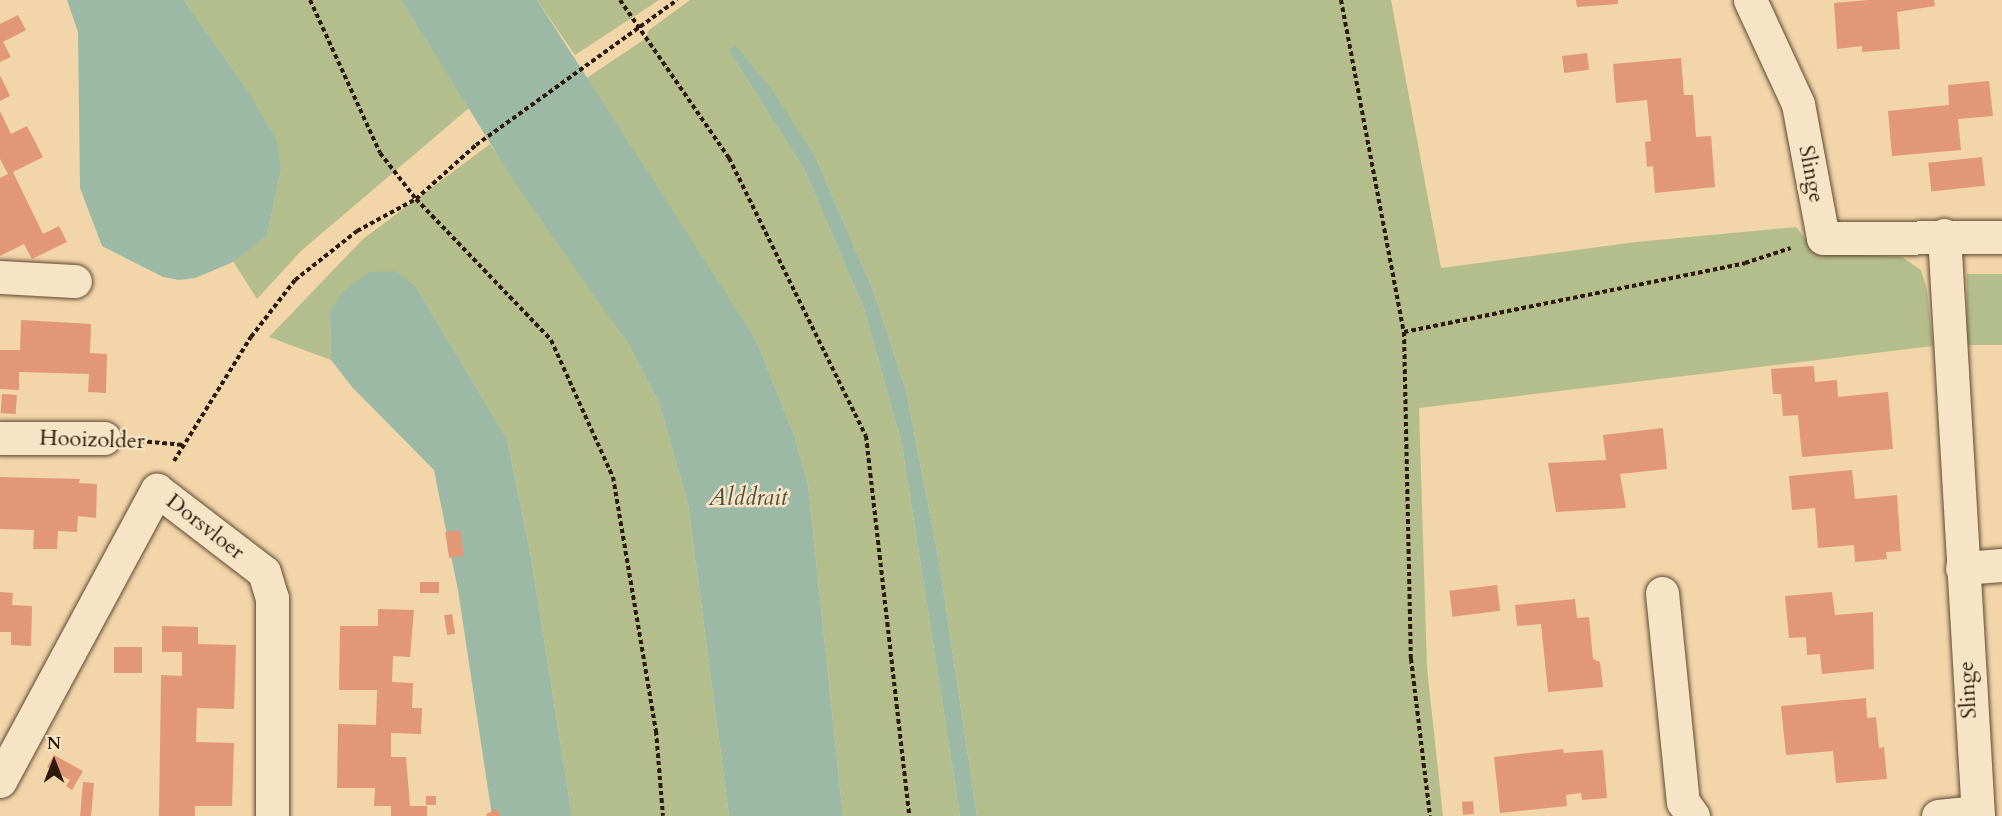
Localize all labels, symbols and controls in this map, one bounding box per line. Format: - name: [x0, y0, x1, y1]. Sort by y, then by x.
- street label: Slinge: [1793, 143, 1829, 205]
- street label: Hooizolder: [39, 425, 145, 455]
- water label: Alddrait: [709, 484, 787, 512]
- street label: Dorsvloer: [161, 488, 249, 566]
- street label: Slinge: [1953, 661, 1983, 719]
- north arrow: [24, 732, 84, 792]
- text: N: [47, 733, 61, 755]

